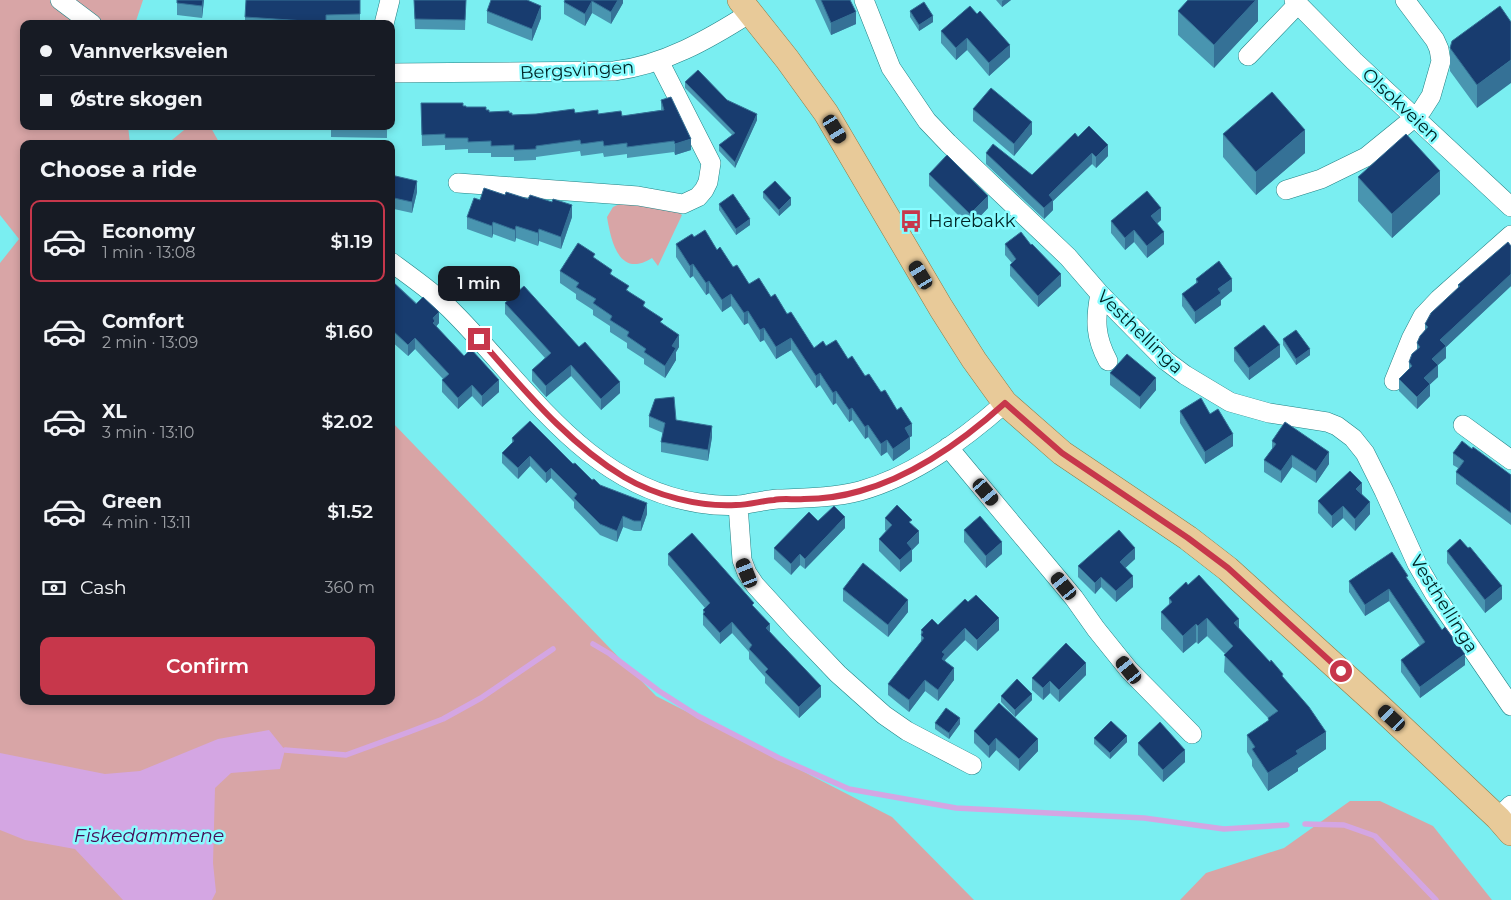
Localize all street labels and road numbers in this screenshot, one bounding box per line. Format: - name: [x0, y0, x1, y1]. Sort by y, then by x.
- street label: Bergsvingen: [519, 56, 635, 84]
- street label: Olsokveien: [1357, 63, 1445, 147]
- street label: Vesthellinga: [1092, 285, 1188, 379]
- street label: Vesthellinga: [1405, 551, 1483, 657]

